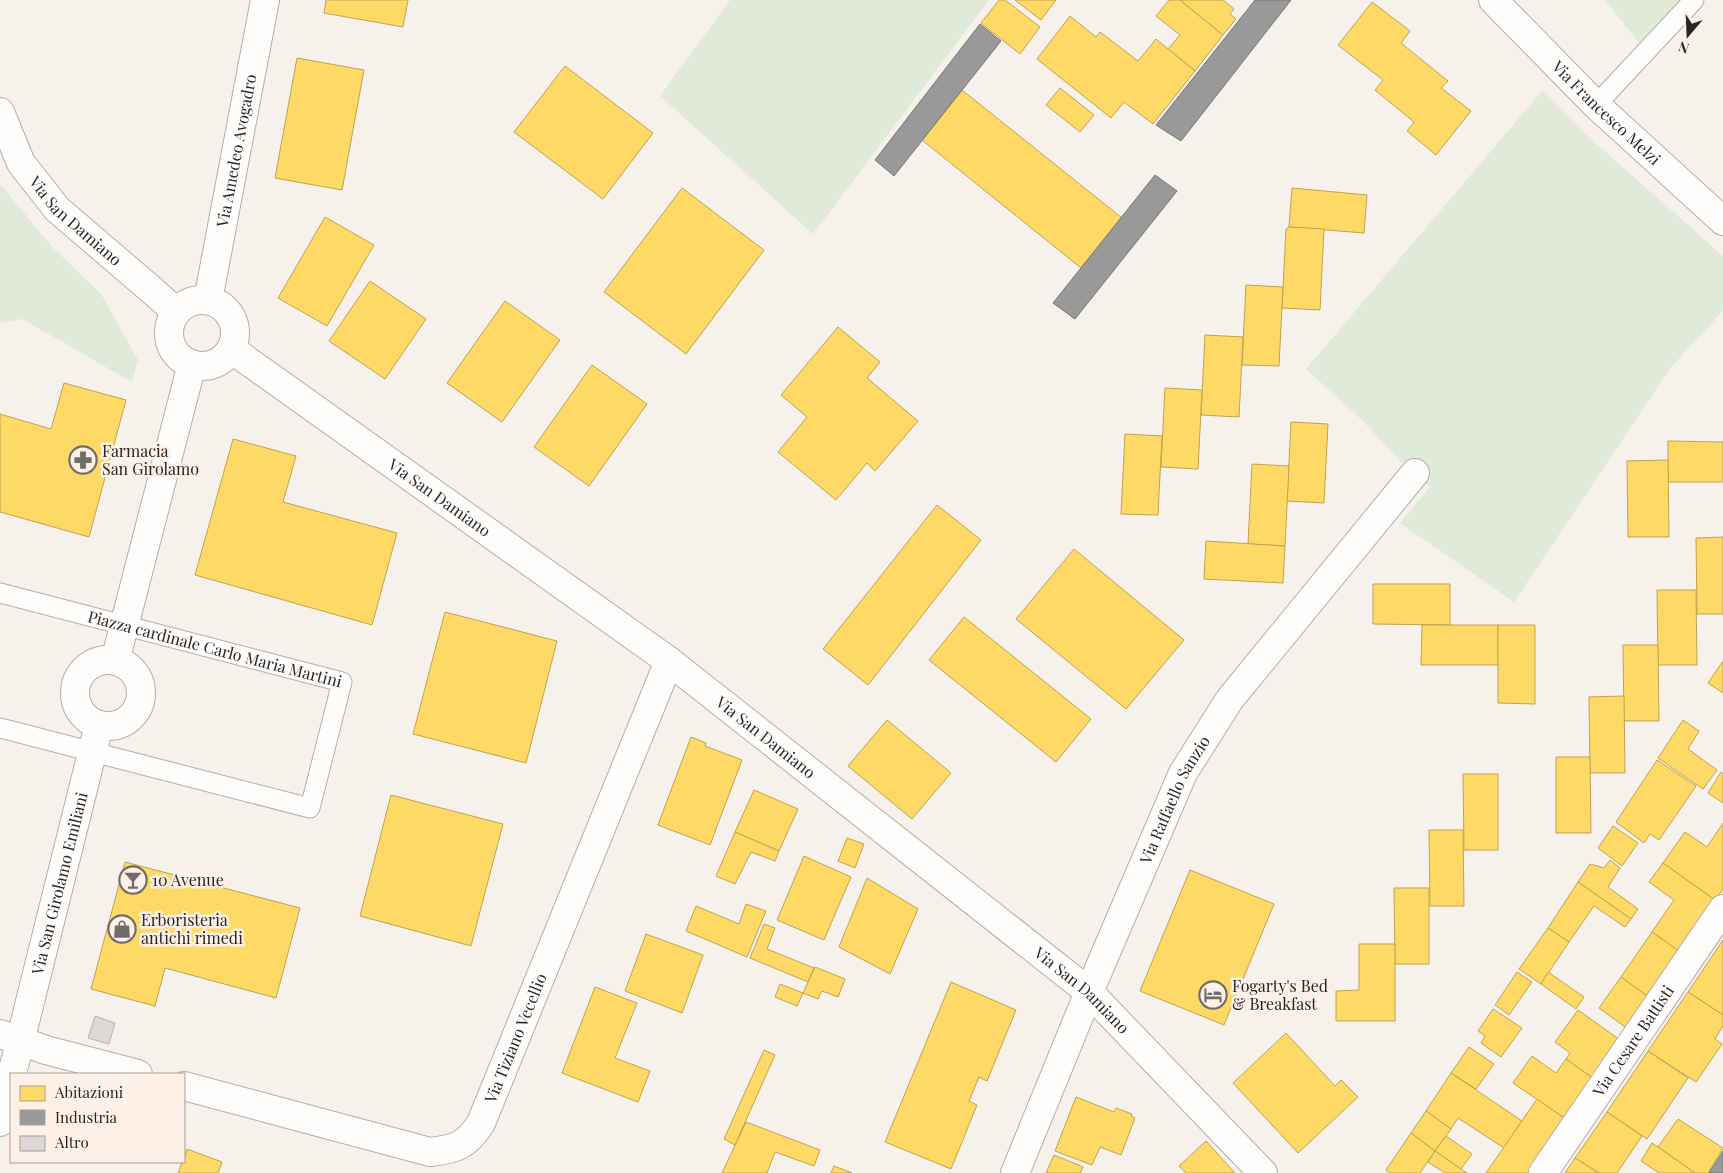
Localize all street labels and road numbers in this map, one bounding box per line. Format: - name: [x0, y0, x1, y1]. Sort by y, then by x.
- street label: Via Francesco Melzi: [1547, 55, 1666, 169]
- street label: Via Amedeo Avogadro: [211, 72, 261, 230]
- street label: Via San Damiano: [24, 171, 127, 270]
- street label: Via San Damiano: [384, 453, 495, 541]
- street label: Piazza cardinale Carlo Maria Martini: [86, 605, 345, 692]
- street label: Via San Damiano: [711, 691, 820, 783]
- street label: Via Raffaello Sanzio: [1134, 731, 1214, 868]
- street label: Via San Girolamo Emiliani: [26, 789, 92, 978]
- street label: Via San Damiano: [1029, 941, 1134, 1038]
- street label: Via Tiziano Vecellio: [479, 970, 551, 1107]
- street label: Via Cesare Battisti: [1587, 981, 1678, 1101]

